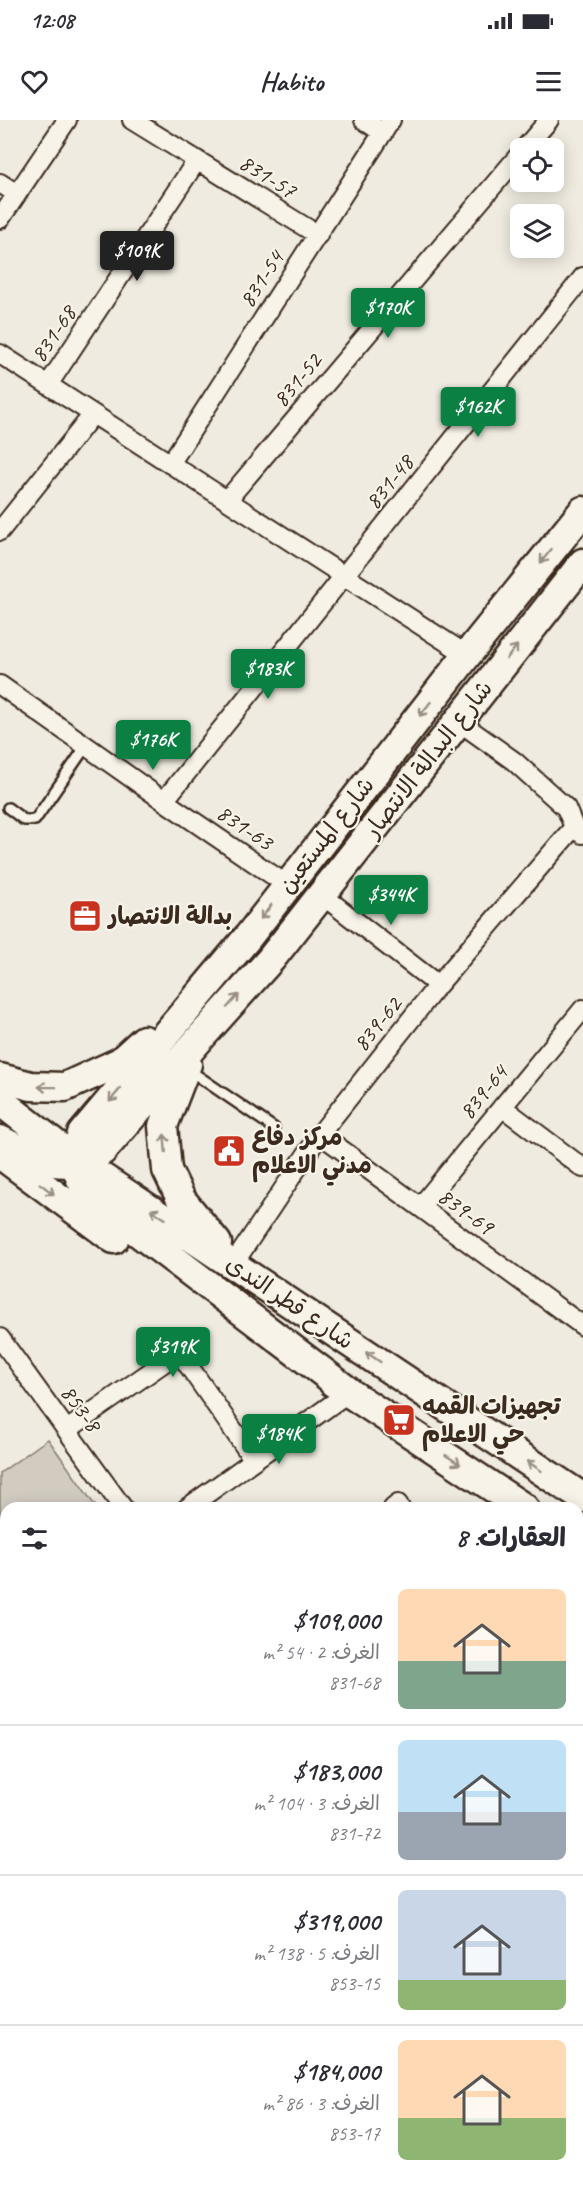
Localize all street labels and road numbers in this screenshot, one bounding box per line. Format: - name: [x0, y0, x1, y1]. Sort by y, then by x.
- street label: 831-57: [234, 147, 303, 206]
- street label: 831-54: [232, 243, 292, 313]
- street label: 831-68: [23, 298, 84, 368]
- street label: 831-52: [266, 345, 330, 413]
- street label: 831-48: [358, 447, 421, 515]
- street label: شارع البدالة الانتصار: [356, 674, 501, 846]
- street label: شارع المستعين: [271, 771, 382, 900]
- street label: 831-63: [211, 797, 281, 858]
- street label: 839-62: [346, 989, 409, 1057]
- street label: 839-64: [452, 1057, 515, 1125]
- street label: 839-69: [432, 1181, 502, 1243]
- street label: شارع قطر الندى: [219, 1248, 360, 1357]
- street label: 853-8: [54, 1379, 109, 1439]

